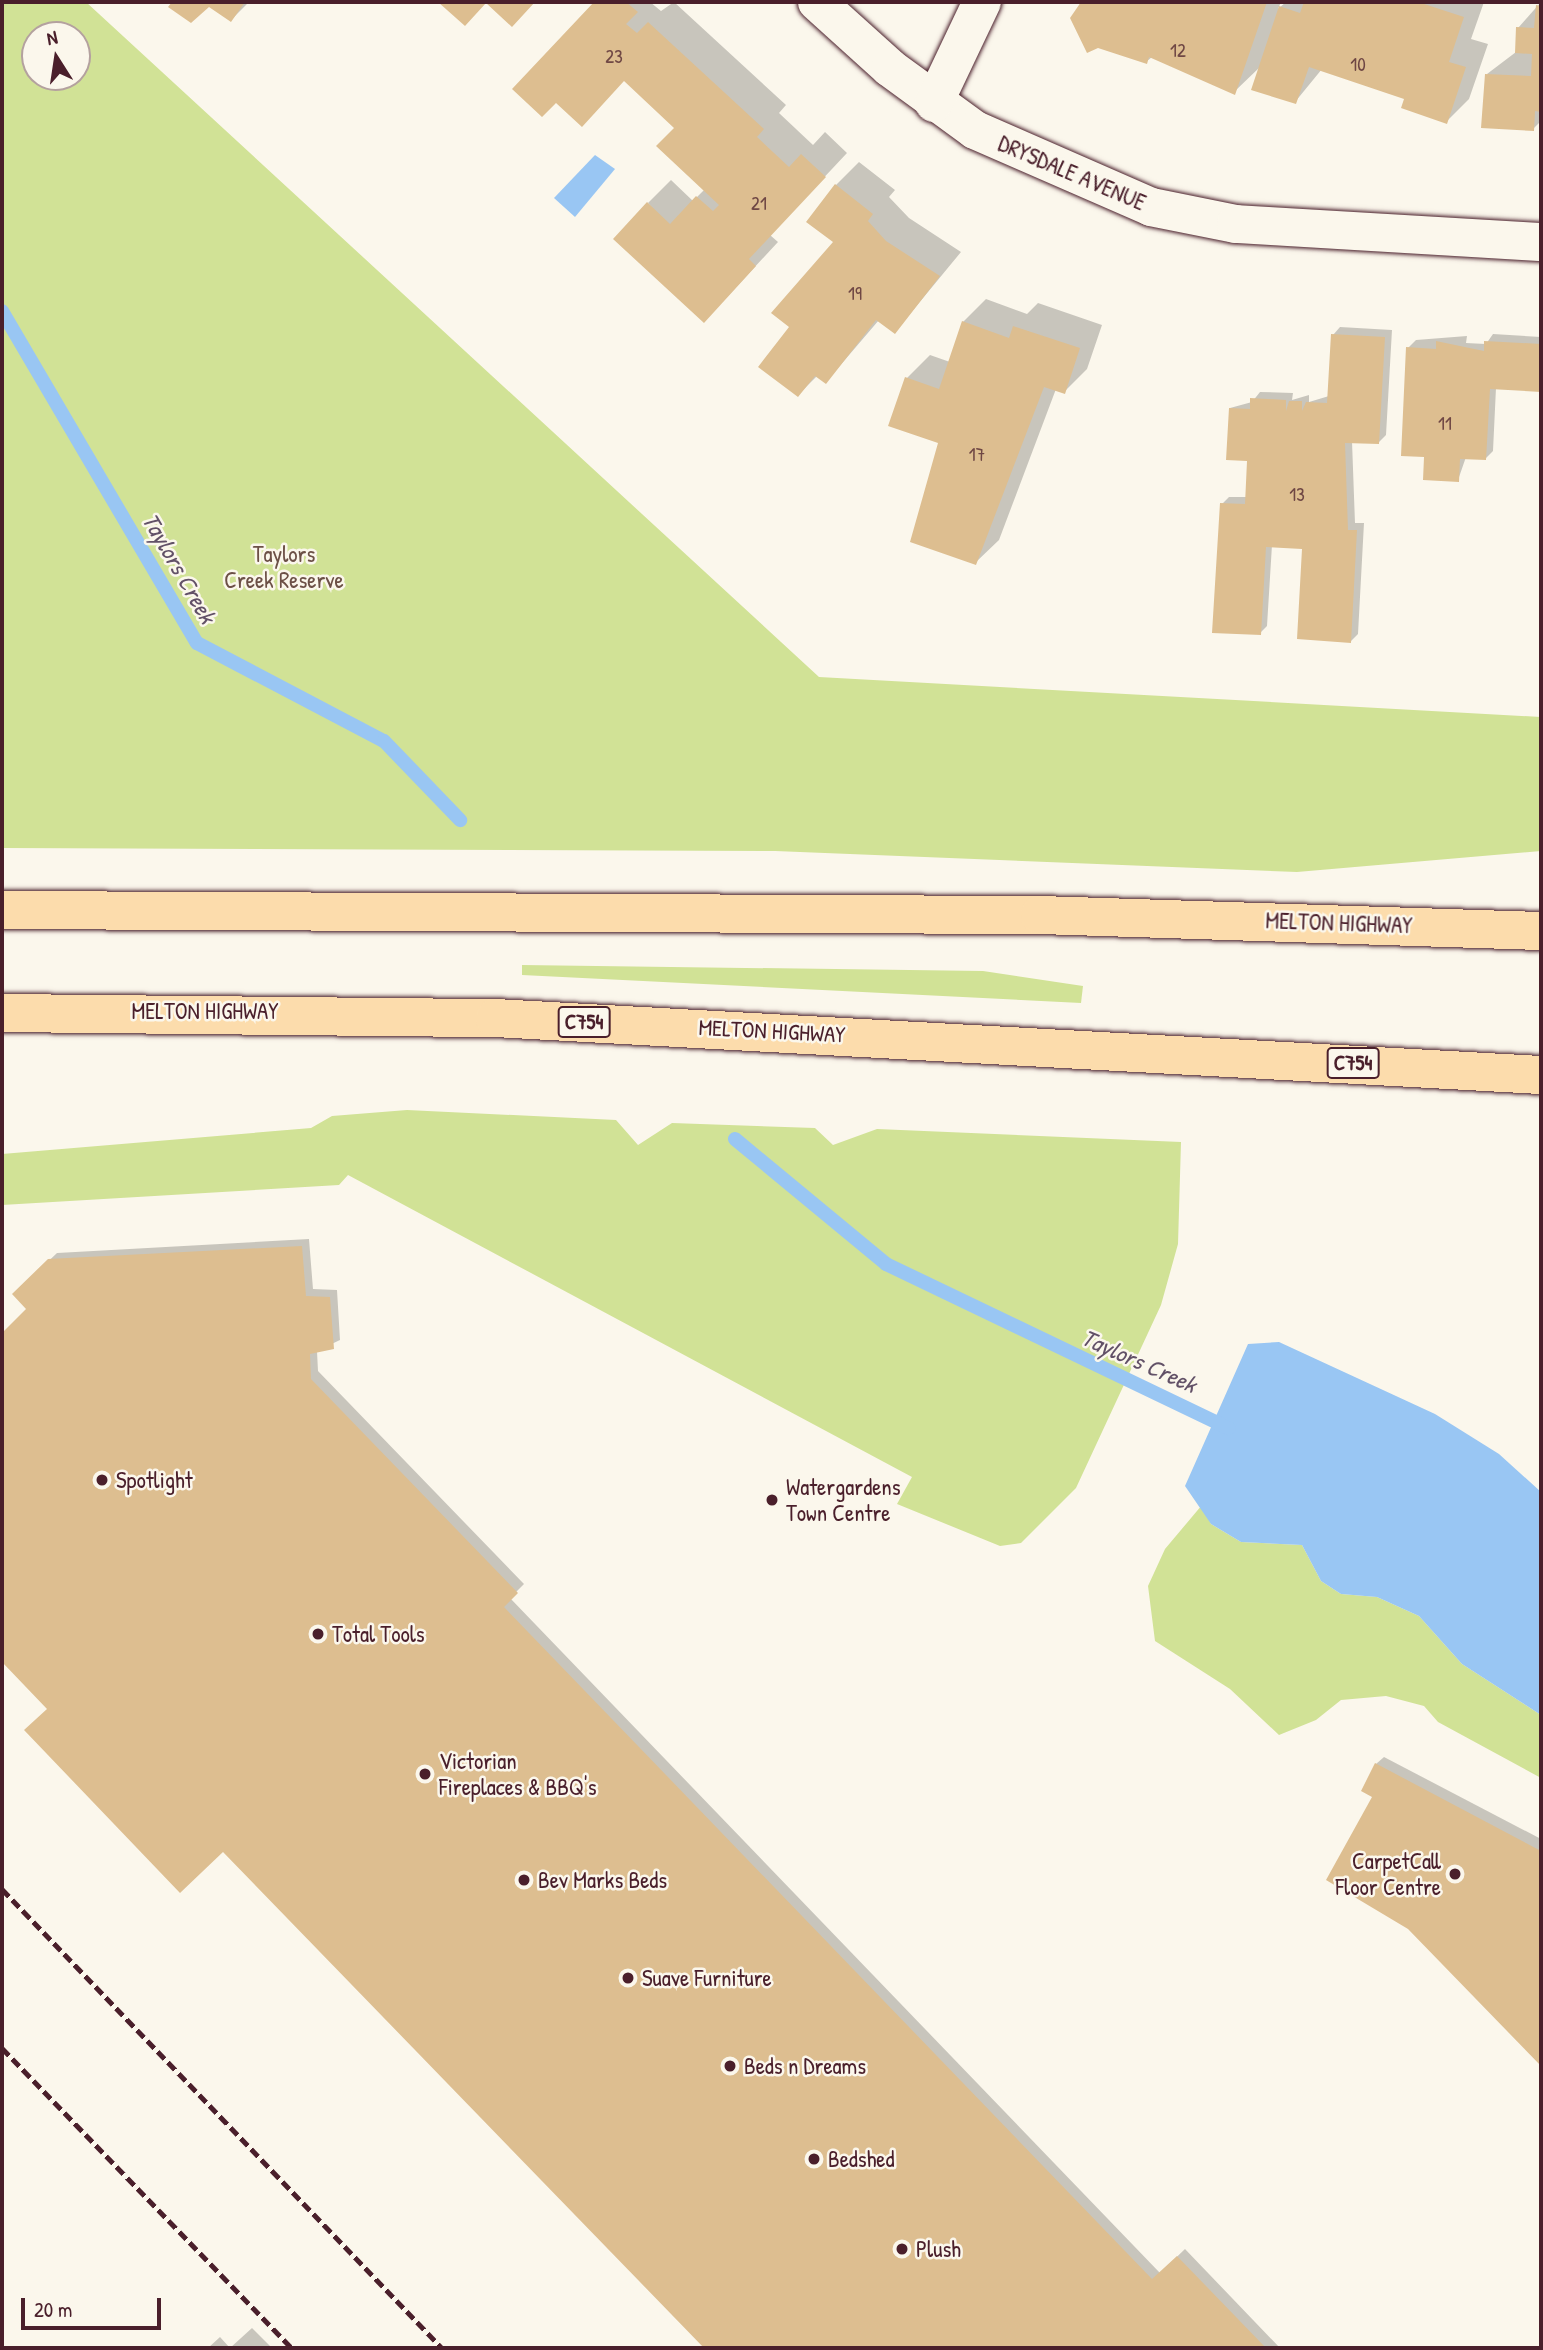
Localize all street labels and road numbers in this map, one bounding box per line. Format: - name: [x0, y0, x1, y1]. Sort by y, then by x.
- street label: DRYSDALE AVENUE: [994, 130, 1150, 216]
- street label: MELTON HIGHWAY: [1265, 907, 1413, 939]
- street label: MELTON HIGHWAY: [131, 997, 279, 1025]
- road number: C754: [556, 1004, 612, 1040]
- street label: MELTON HIGHWAY: [698, 1013, 846, 1049]
- road number: C754: [1325, 1046, 1381, 1080]

